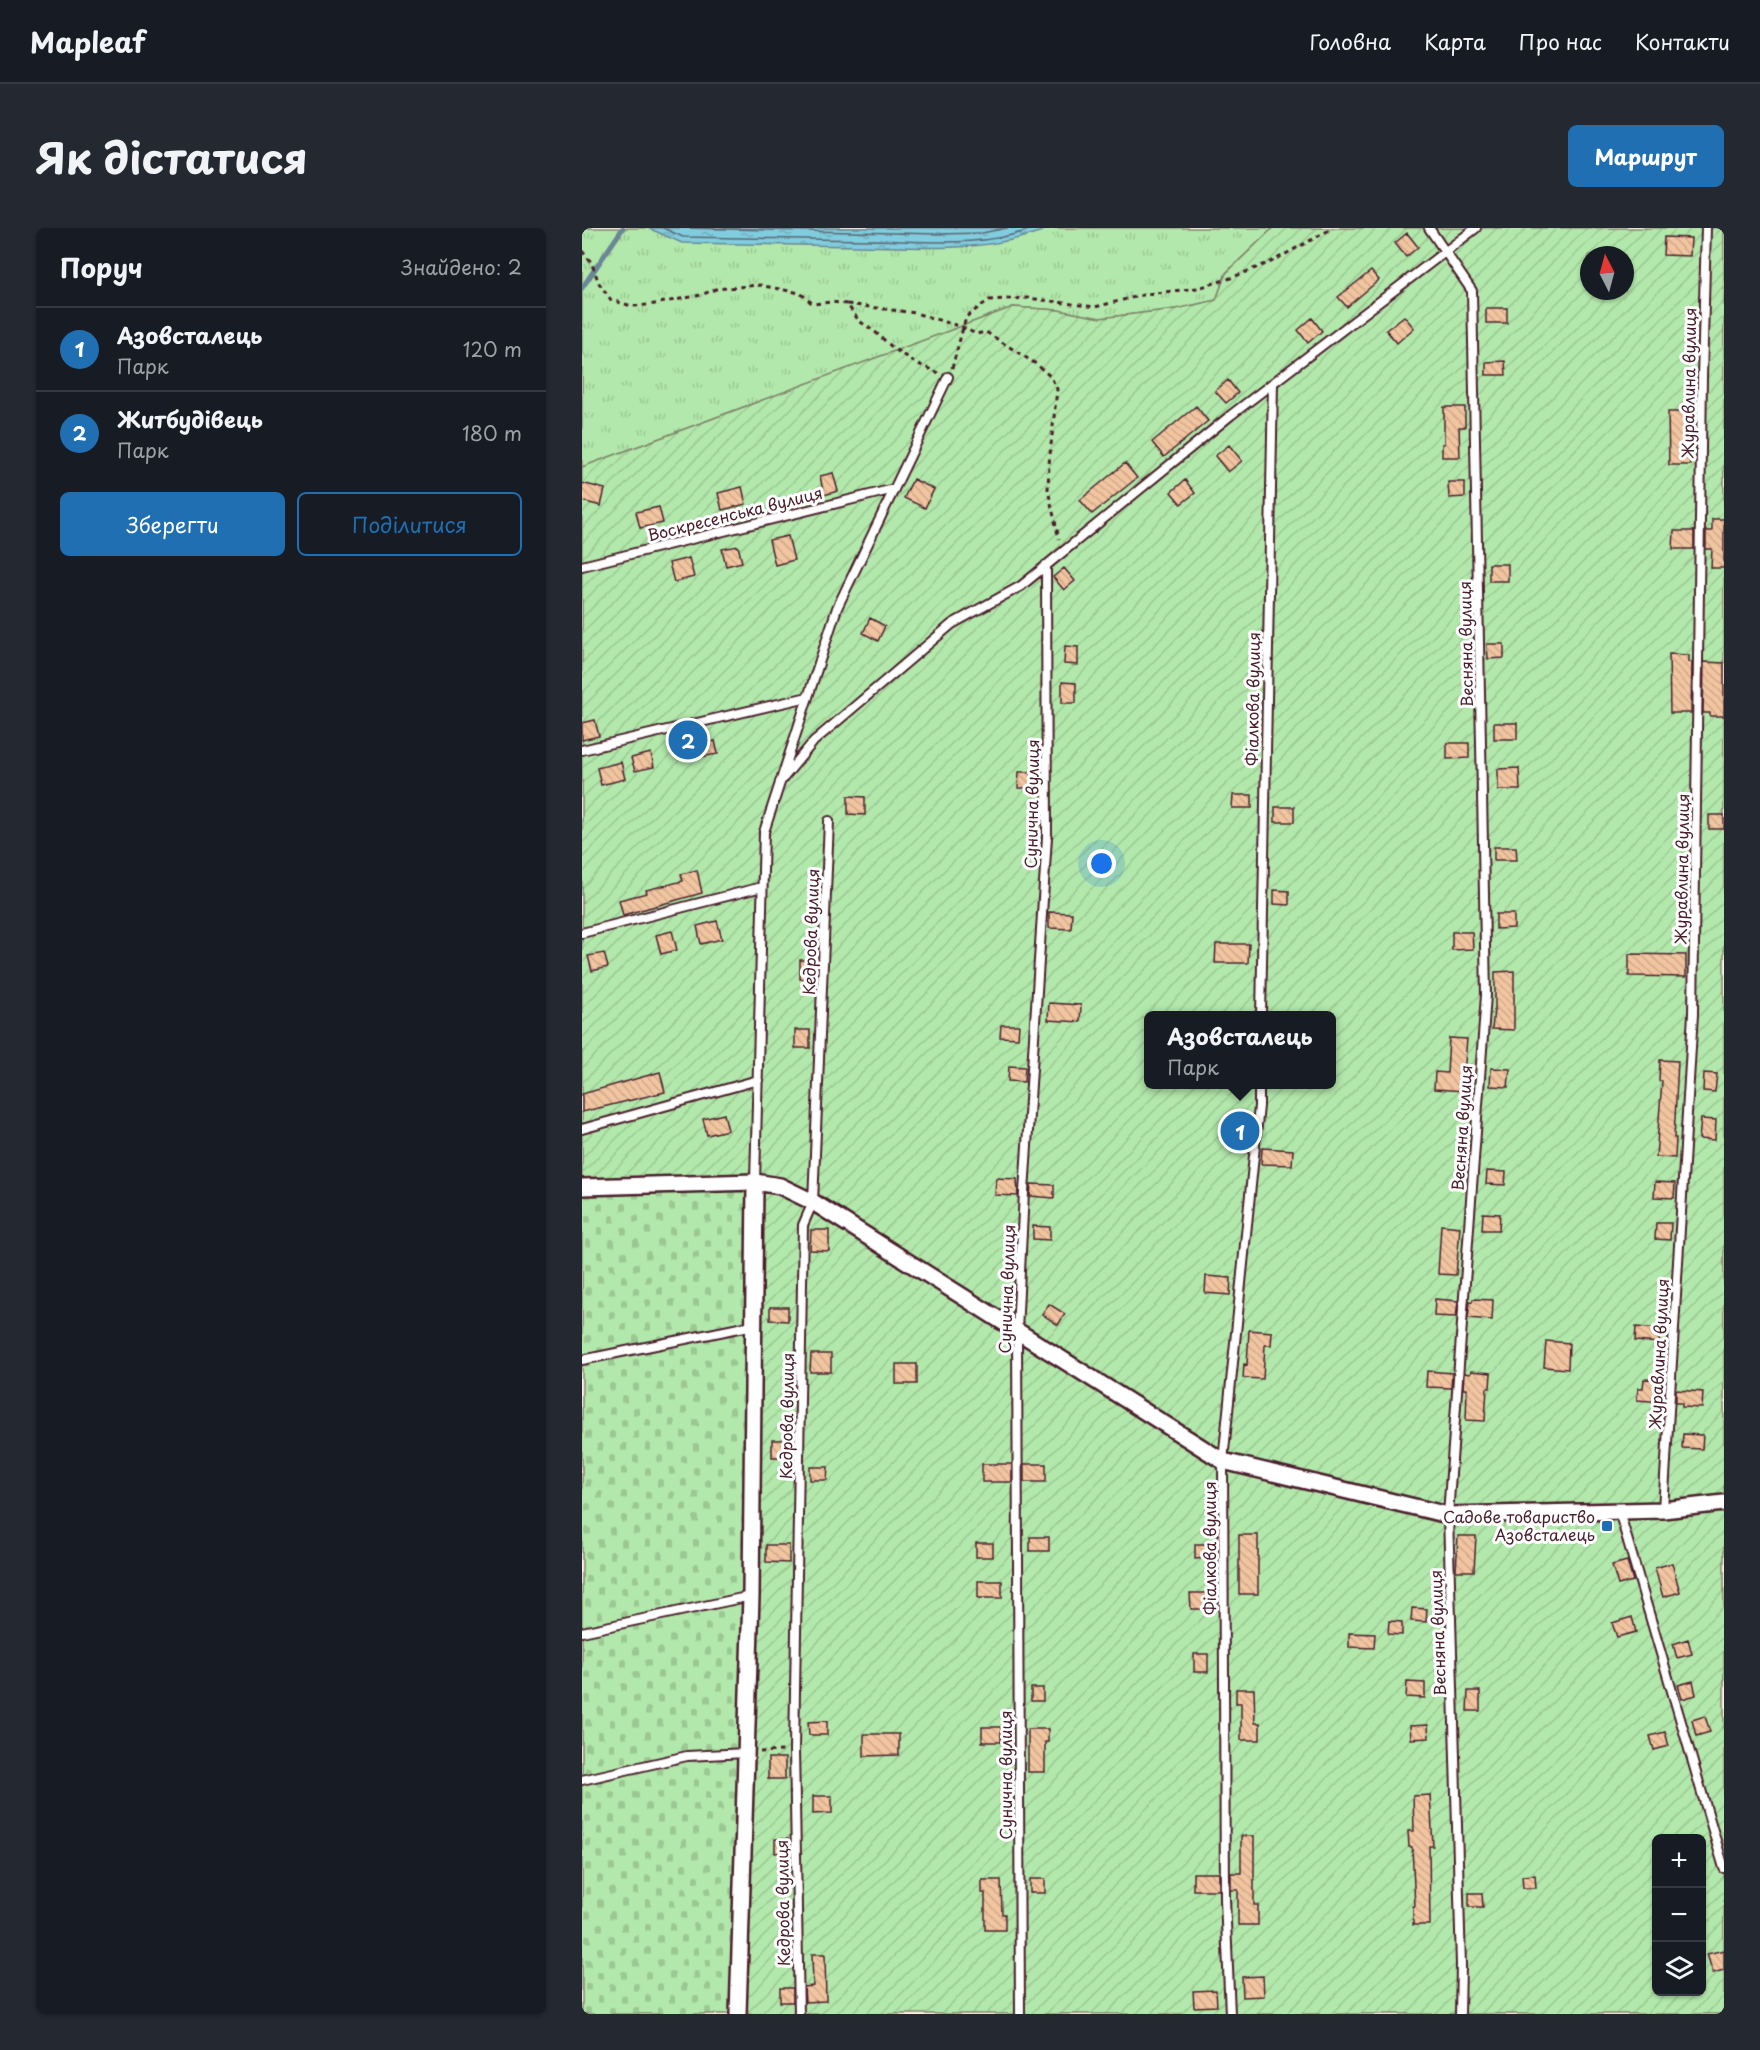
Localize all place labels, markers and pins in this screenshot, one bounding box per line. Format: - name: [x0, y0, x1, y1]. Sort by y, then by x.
- pin: 2: [668, 718, 708, 762]
- pin: 1: [1220, 1108, 1260, 1154]
- place label: Садове товариство Азовсталець: [1443, 1504, 1595, 1546]
- marker: Садове товариство Азовсталець: [1600, 1519, 1614, 1533]

